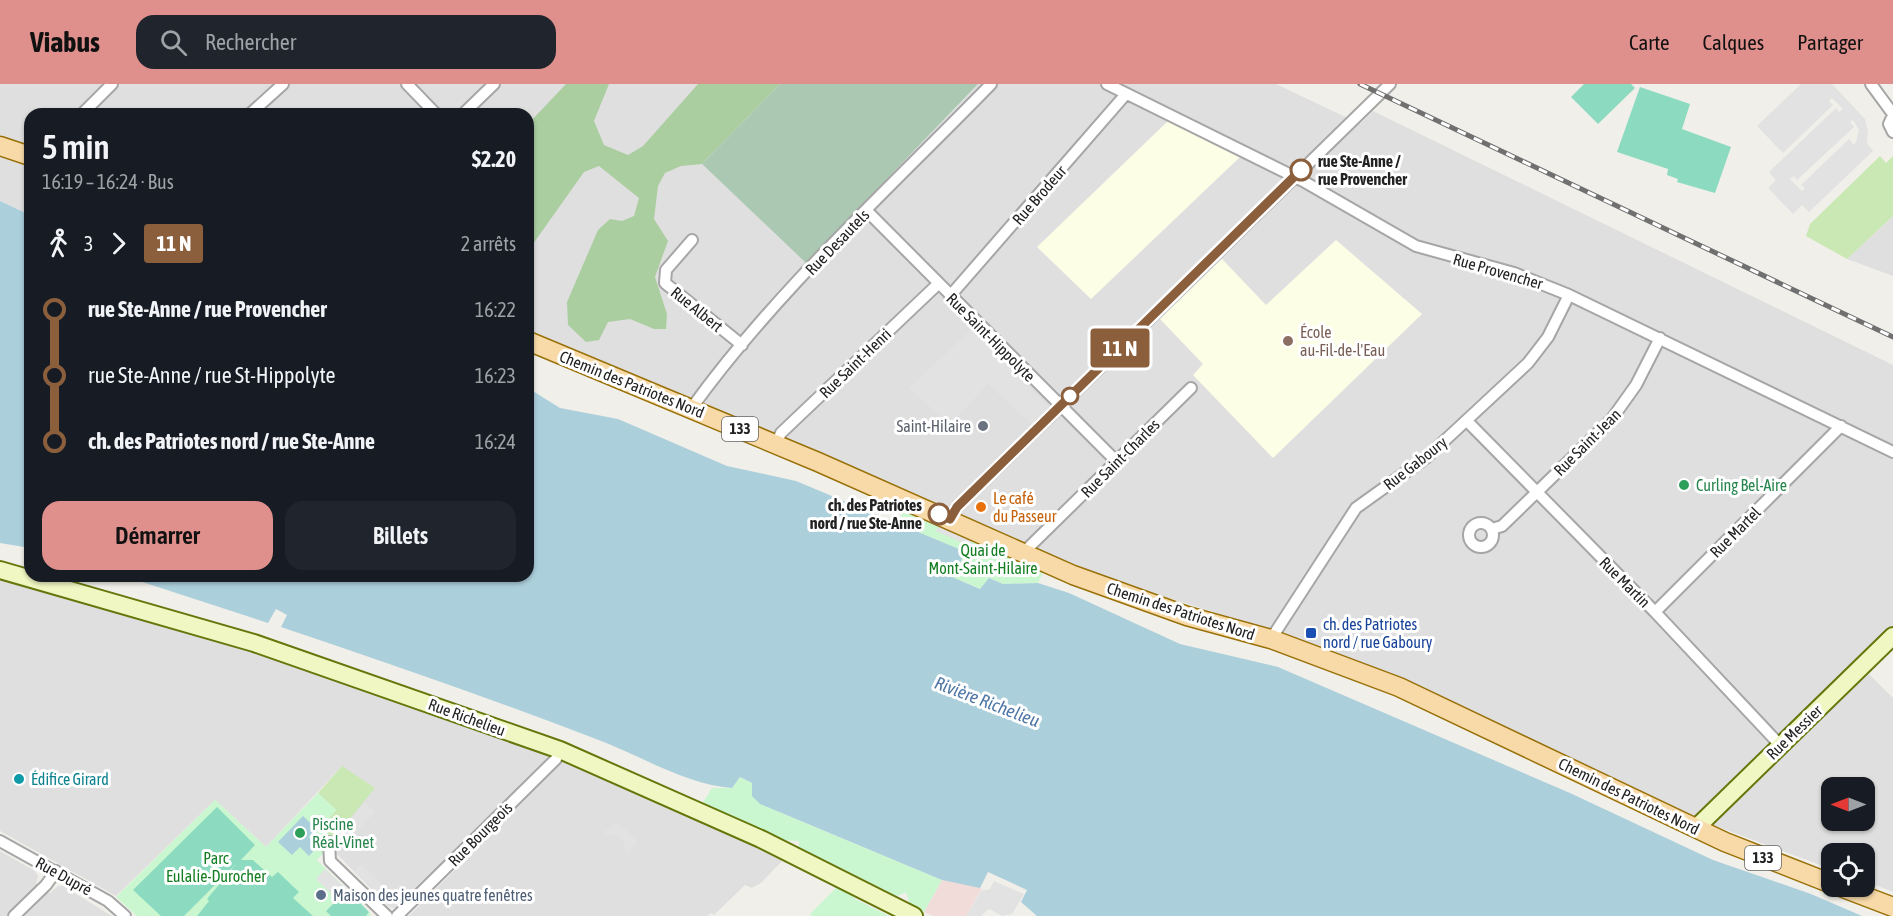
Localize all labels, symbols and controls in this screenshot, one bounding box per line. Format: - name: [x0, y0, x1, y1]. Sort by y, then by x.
- search box: [136, 15, 556, 69]
- text: Viabus: [30, 26, 100, 58]
- icon: search: [157, 26, 190, 59]
- text: Rechercher: [205, 29, 296, 55]
- text: Carte: [1629, 30, 1670, 54]
- text: Calques: [1703, 30, 1764, 54]
- text: Partager: [1797, 30, 1863, 54]
- text: 5 min: [42, 128, 109, 166]
- text: $2.20: [472, 146, 516, 172]
- place label: rue Ste-Anne / rue Provencher: [1318, 152, 1407, 188]
- marker: rue Ste-Anne / rue Provencher: [1290, 159, 1312, 181]
- street label: Rue Brodeur: [1008, 162, 1070, 228]
- text: 16:19 – 16:24 · Bus: [42, 170, 174, 193]
- street label: Rue Desautels: [801, 205, 873, 278]
- icon: walk: [42, 227, 75, 260]
- icon: forward: [102, 227, 135, 260]
- text: 11 N: [156, 231, 191, 255]
- text: 3: [84, 232, 93, 255]
- text: 2 arrêts: [461, 232, 516, 255]
- street label: Rue Provencher: [1451, 250, 1545, 292]
- street label: Rue Albert: [668, 283, 727, 336]
- street label: Rue Saint-Hippolyte: [942, 289, 1039, 386]
- text: rue Ste-Anne / rue Provencher: [88, 296, 327, 322]
- text: 16:22: [475, 298, 516, 321]
- place label: École au-Fil-de-l'Eau: [1300, 323, 1385, 359]
- street label: Rue Saint-Henri: [816, 325, 894, 401]
- line badge: 11 N: [1078, 328, 1162, 368]
- marker: École au-Fil-de-l'Eau: [1281, 334, 1295, 348]
- text: 11 N: [1102, 336, 1138, 360]
- street label: Chemin des Patriotes Nord: [557, 347, 707, 421]
- text: rue Ste-Anne / rue St-Hippolyte: [88, 362, 336, 388]
- text: 16:23: [475, 364, 516, 387]
- unlabelled marker: [1061, 387, 1079, 405]
- street label: Rue Saint-Jean: [1550, 405, 1624, 479]
- street label: Rue Saint-Charles: [1077, 415, 1163, 501]
- road number: 133: [722, 417, 758, 441]
- place label: Saint-Hilaire: [896, 417, 971, 435]
- marker: Saint-Hilaire: [976, 419, 990, 433]
- text: ch. des Patriotes nord / rue Ste-Anne: [88, 428, 375, 454]
- text: 16:24: [475, 430, 516, 453]
- street label: Rue Gaboury: [1380, 432, 1451, 494]
- place label: Curling Bel-Aire: [1696, 476, 1787, 495]
- marker: Curling Bel-Aire: [1677, 478, 1691, 492]
- place label: Le café du Passeur: [993, 489, 1057, 525]
- place label: ch. des Patriotes nord / rue Ste-Anne: [810, 496, 922, 532]
- marker: Le café du Passeur: [974, 500, 988, 514]
- button: Démarrer: [42, 501, 273, 570]
- button: Billets: [285, 501, 516, 570]
- marker: ch. des Patriotes nord / rue Ste-Anne: [928, 503, 950, 525]
- street label: Rue Martel: [1706, 503, 1764, 561]
- park label: Quai de Mont-Saint-Hilaire: [928, 541, 1038, 577]
- street label: Rue Martin: [1596, 553, 1654, 611]
- street label: Chemin des Patriotes Nord: [1105, 579, 1257, 643]
- place label: ch. des Patriotes nord / rue Gaboury: [1323, 615, 1433, 652]
- marker: ch. des Patriotes nord / rue Gaboury: [1304, 626, 1318, 640]
- water label: Rivière Richelieu: [932, 672, 1043, 731]
- street label: Rue Richelieu: [426, 695, 508, 739]
- street label: Rue Messier: [1763, 701, 1826, 763]
- street label: Chemin des Patriotes Nord: [1556, 754, 1702, 838]
- place label: Édifice Girard: [31, 770, 109, 788]
- marker: Édifice Girard: [12, 772, 26, 786]
- north arrow: [1821, 777, 1875, 831]
- map controls: [1821, 777, 1875, 897]
- street label: Rue Bourgeois: [444, 798, 517, 870]
- place label: Piscine Réal-Vinet: [312, 815, 374, 851]
- marker: Piscine Réal-Vinet: [293, 826, 307, 840]
- button: locate: [1821, 843, 1875, 897]
- road number: 133: [1745, 846, 1781, 870]
- park label: Parc Eulalie-Durocher: [166, 849, 266, 885]
- street label: Rue Dupré: [32, 853, 95, 900]
- place label: Maison des jeunes quatre fenêtres: [333, 886, 533, 905]
- marker: Maison des jeunes quatre fenêtres: [314, 888, 328, 902]

